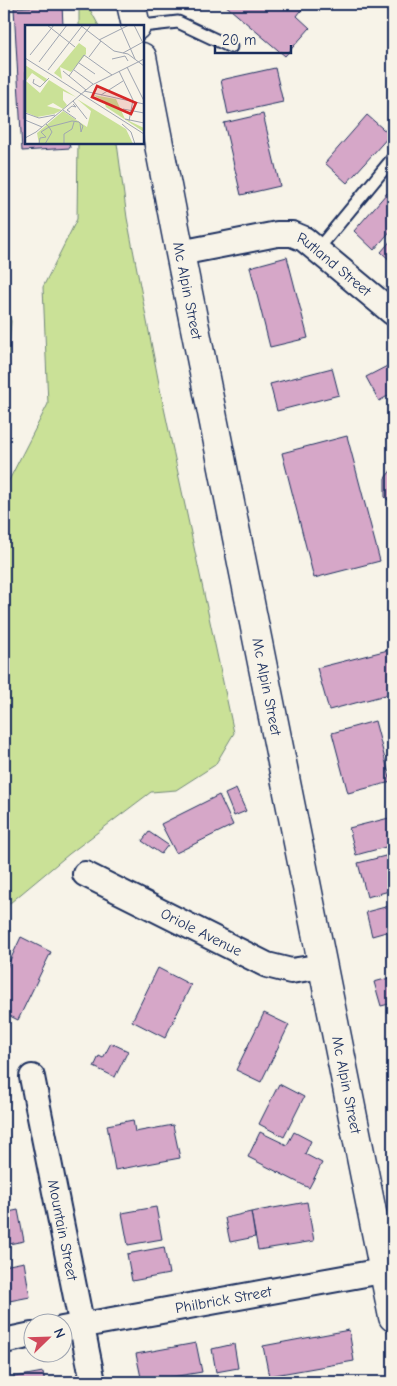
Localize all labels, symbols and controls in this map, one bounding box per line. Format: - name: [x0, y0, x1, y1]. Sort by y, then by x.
- scale bar: [215, 22, 291, 54]
- inset map: [25, 25, 144, 144]
- text: 20 m: [222, 31, 256, 49]
- street label: Rutland Street: [295, 228, 375, 300]
- street label: Mc Alpin Street: [169, 240, 206, 342]
- street label: Mc Alpin Street: [248, 636, 286, 738]
- street label: Oriole Avenue: [158, 904, 245, 960]
- street label: Mc Alpin Street: [328, 1034, 365, 1136]
- street label: Mountain Street: [44, 1178, 82, 1283]
- street label: Philbrick Street: [174, 1282, 274, 1317]
- north arrow: [22, 1314, 72, 1364]
- text: N: [50, 1326, 69, 1341]

